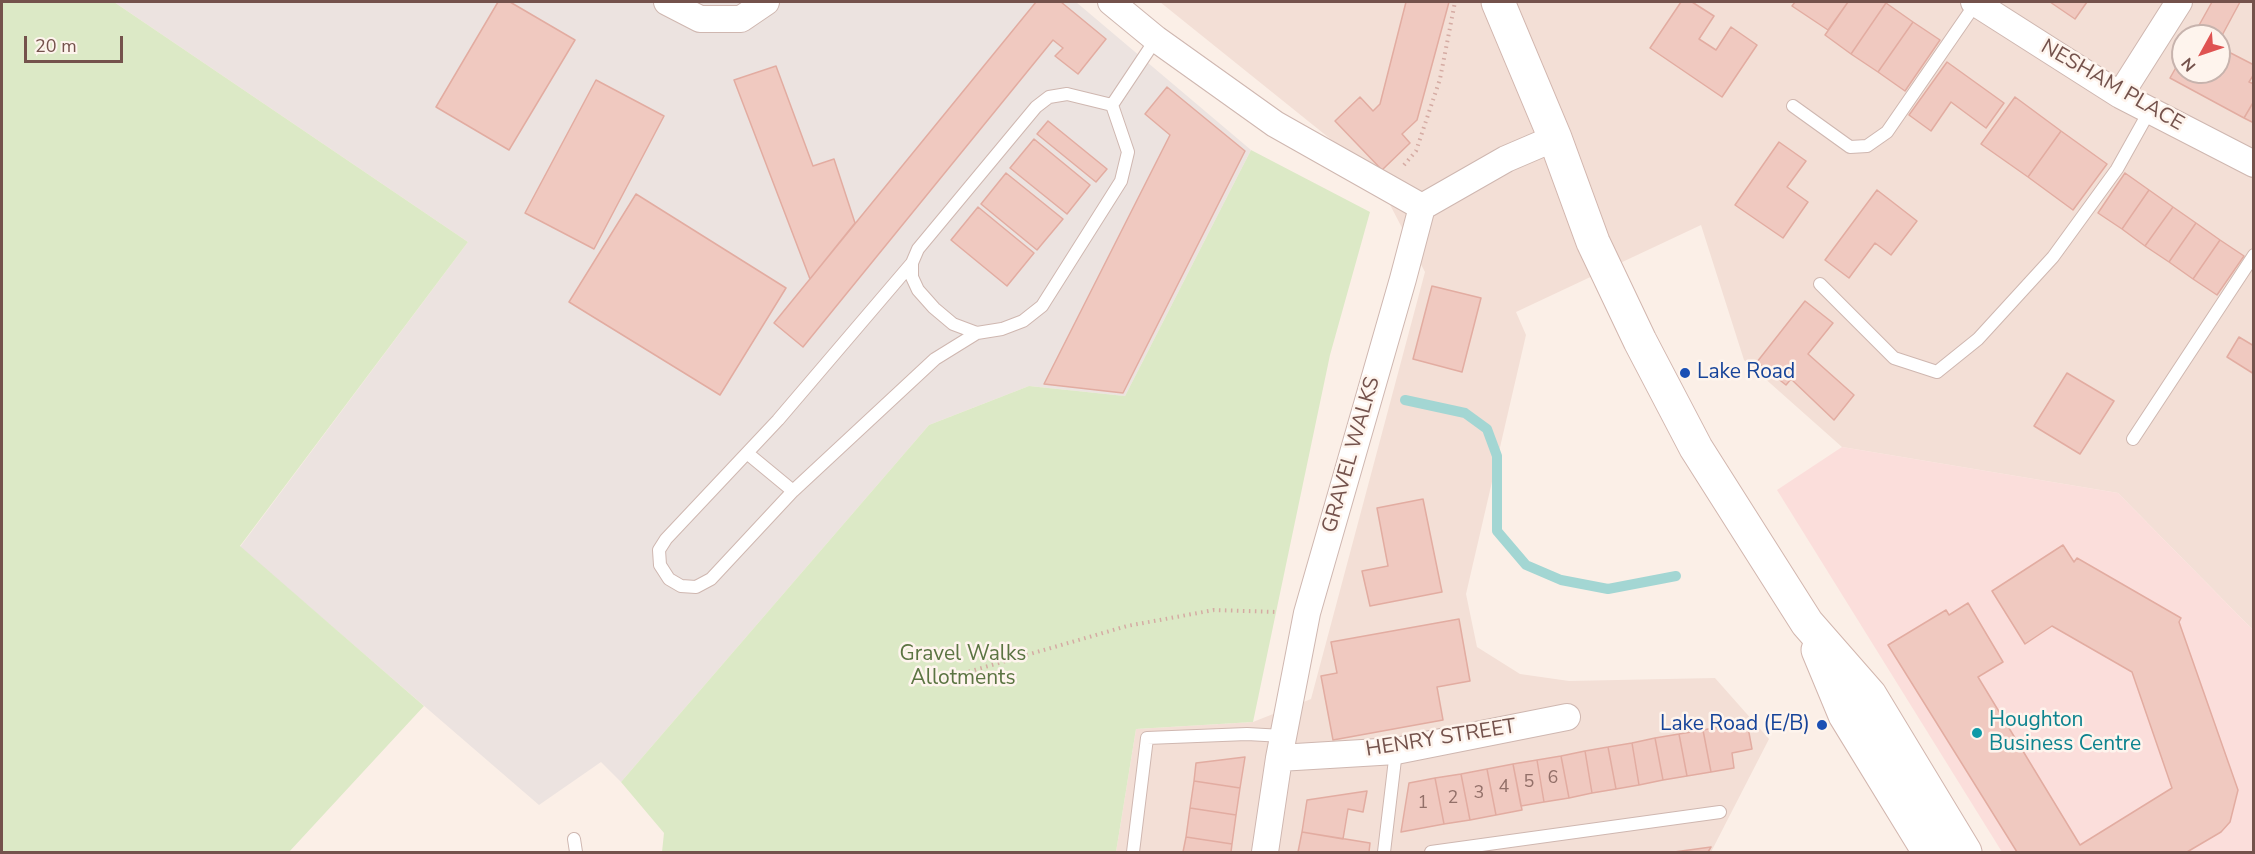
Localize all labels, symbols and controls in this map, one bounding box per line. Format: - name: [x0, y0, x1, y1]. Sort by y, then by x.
- scale bar: [27, 24, 126, 62]
- north arrow: [2171, 24, 2231, 84]
- text: 20 m: [35, 34, 77, 58]
- street label: NESHAM PLACE: [2036, 35, 2188, 137]
- place label: Lake Road: [1697, 360, 1795, 386]
- marker: Lake Road: [1678, 366, 1692, 380]
- street label: GRAVEL WALKS: [1318, 374, 1386, 536]
- park label: Gravel Walks Allotments: [900, 642, 1026, 692]
- place label: Houghton Business Centre: [1989, 708, 2141, 758]
- place label: Lake Road (E/B): [1660, 712, 1810, 738]
- street label: HENRY STREET: [1364, 715, 1518, 763]
- marker: Lake Road (E/B): [1815, 718, 1829, 732]
- marker: Houghton Business Centre: [1970, 726, 1984, 740]
- house number: 6: [1548, 768, 1558, 790]
- house number: 5: [1524, 772, 1534, 794]
- house number: 4: [1499, 777, 1509, 799]
- house number: 3: [1474, 783, 1484, 805]
- house number: 2: [1448, 788, 1458, 810]
- house number: 1: [1418, 793, 1428, 815]

